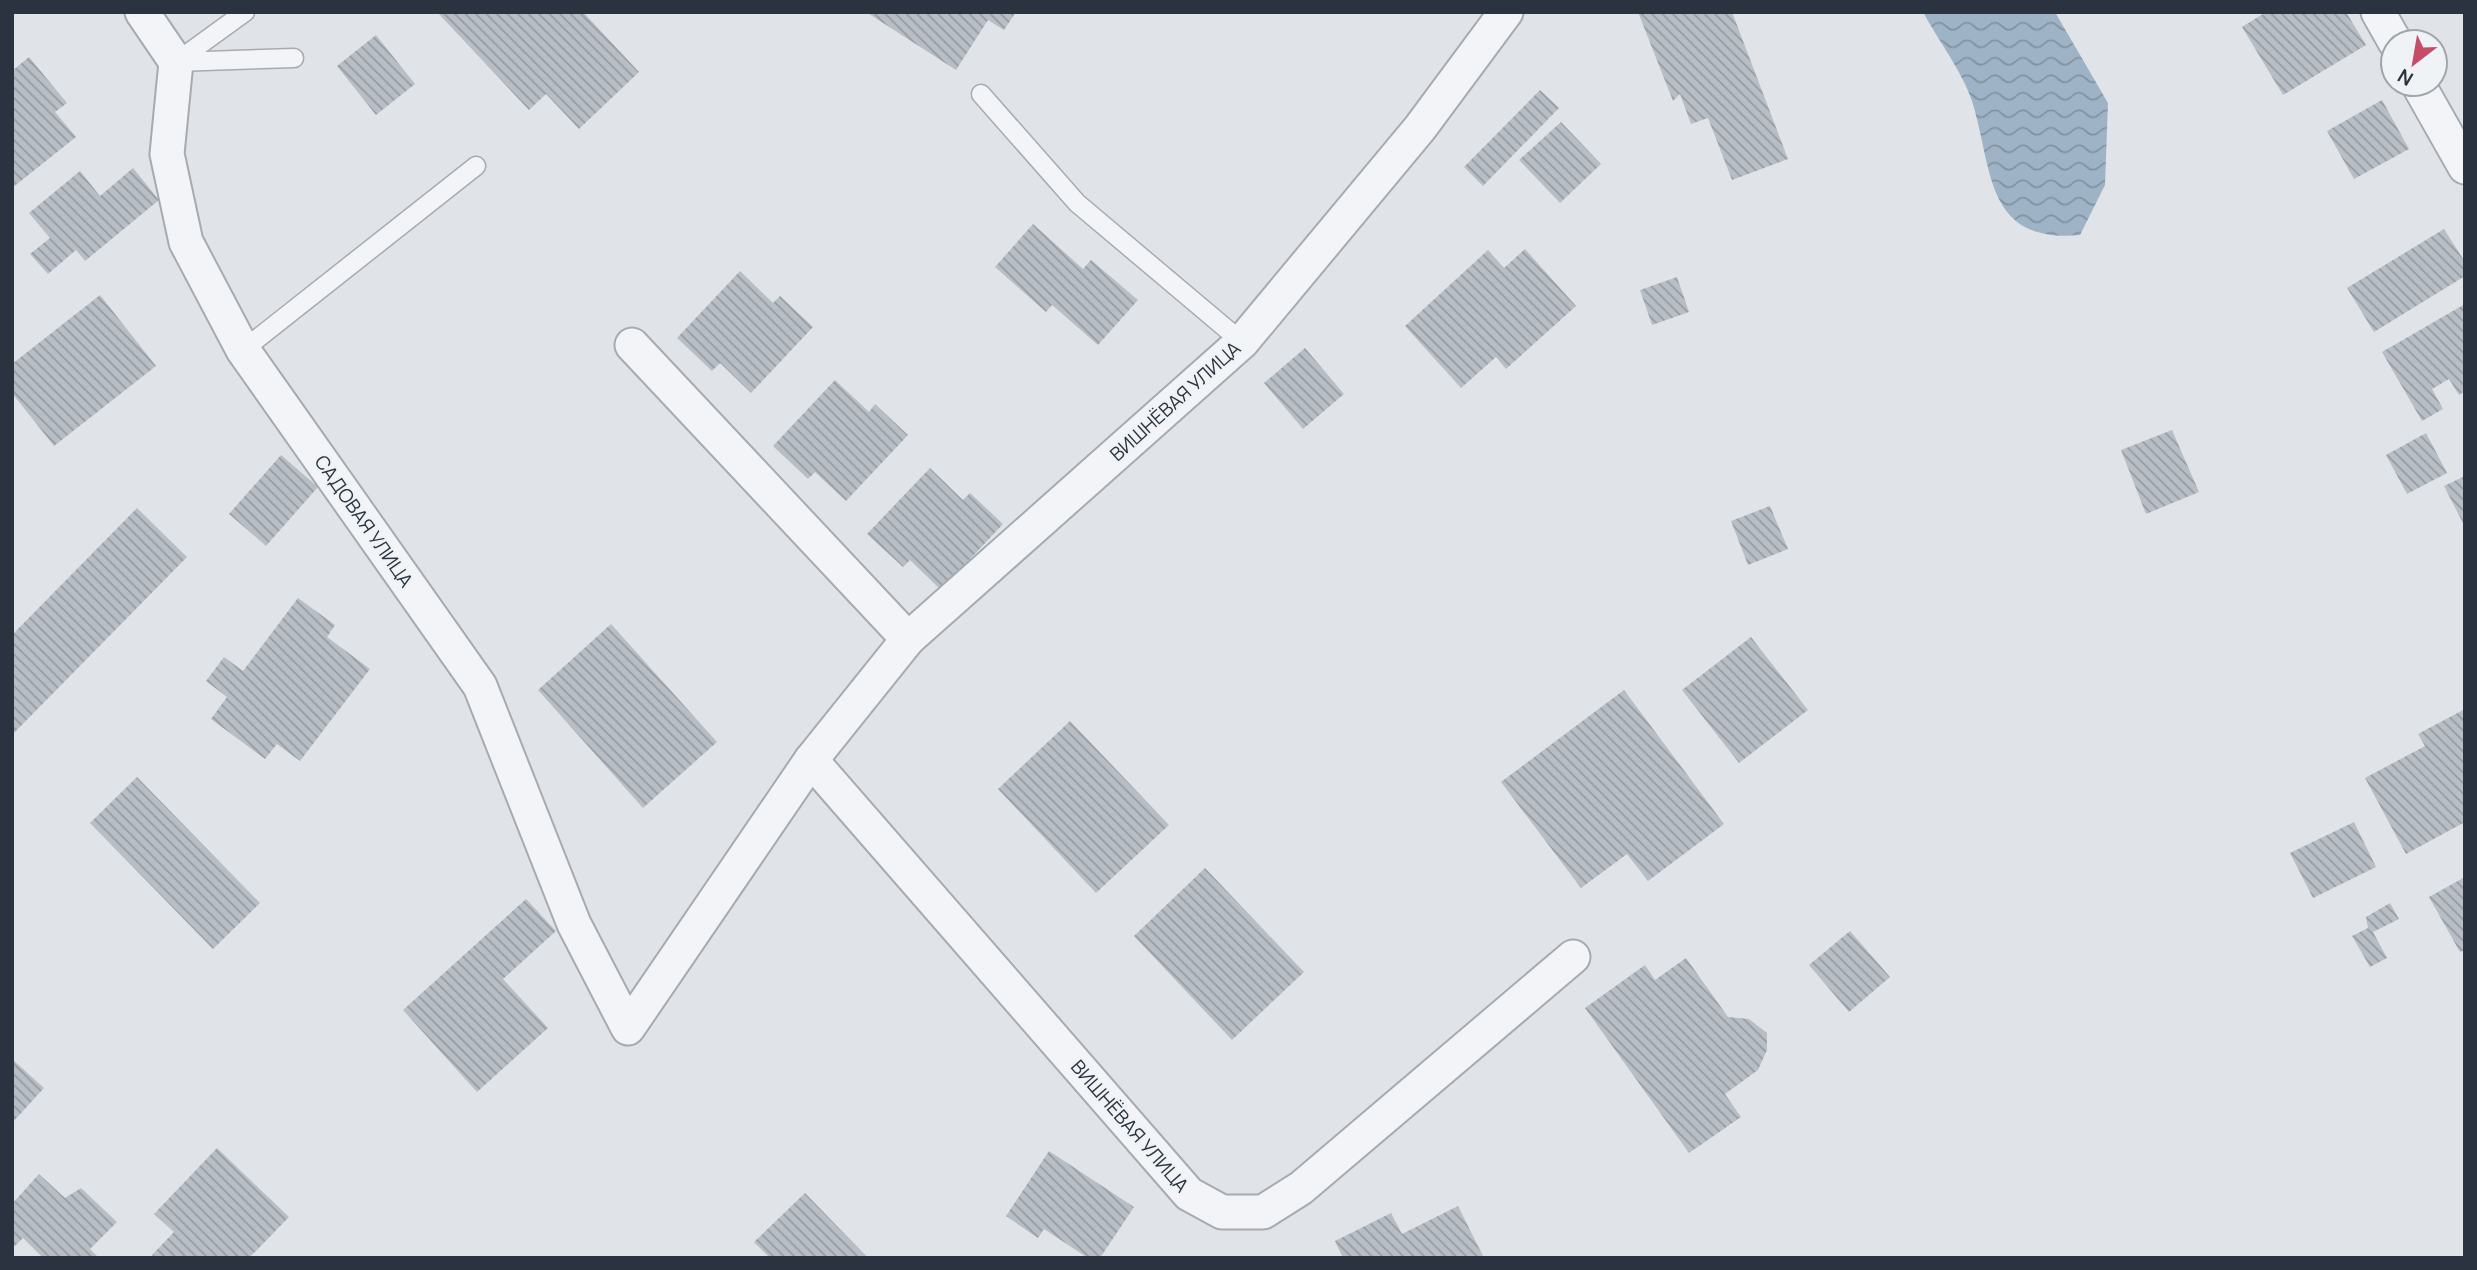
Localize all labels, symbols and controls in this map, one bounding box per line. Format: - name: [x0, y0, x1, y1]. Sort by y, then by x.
- north arrow: [2379, 28, 2449, 98]
- text: N: [2393, 63, 2418, 92]
- street label: ВИШНЁВАЯ УЛИЦА: [1104, 335, 1246, 467]
- street label: САДОВАЯ УЛИЦА: [309, 450, 419, 592]
- street label: ВИШНЁВАЯ УЛИЦА: [1065, 1054, 1195, 1198]

